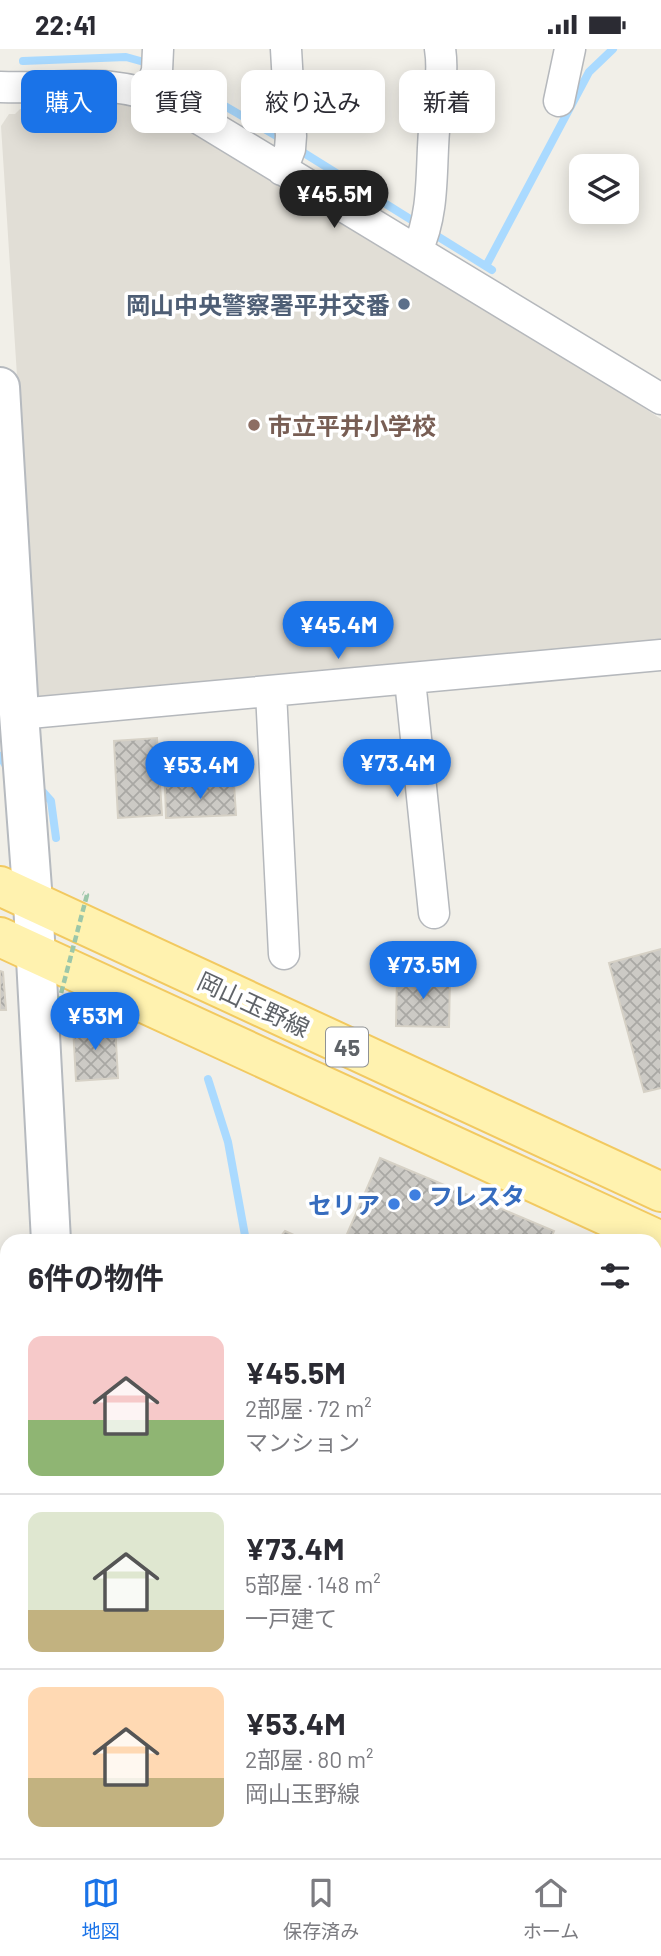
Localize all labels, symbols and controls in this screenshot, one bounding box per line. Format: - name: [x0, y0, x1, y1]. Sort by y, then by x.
- text: 22:41: [35, 9, 96, 40]
- chip: 購入: [21, 70, 117, 133]
- chip: 賃貸: [131, 70, 227, 133]
- chip: 絞り込み: [241, 70, 385, 133]
- chip: 新着: [399, 70, 495, 133]
- map controls: [569, 154, 639, 224]
- button: layers: [569, 154, 639, 224]
- pin: ¥45.5M: [277, 171, 391, 230]
- text: ¥45.5M: [295, 179, 373, 207]
- place label: 岡山中央警察署平井交番: [126, 290, 390, 319]
- marker: 岡山中央警察署平井交番: [396, 296, 412, 312]
- place label: 市立平井小学校: [268, 411, 436, 440]
- marker: 市立平井小学校: [246, 417, 262, 433]
- pin: ¥45.4M: [281, 601, 395, 661]
- text: ¥45.4M: [299, 610, 377, 638]
- pin: ¥73.4M: [340, 739, 454, 799]
- pin: ¥53.4M: [143, 741, 257, 801]
- text: ¥73.4M: [359, 748, 435, 776]
- text: ¥53.4M: [161, 750, 239, 778]
- pin: ¥73.5M: [366, 941, 480, 1001]
- text: ¥73.5M: [386, 950, 460, 978]
- street label: 岡山玉野線: [193, 966, 315, 1042]
- pin: ¥53M: [54, 993, 136, 1052]
- text: ¥53M: [66, 1001, 124, 1029]
- road number: 45: [326, 1028, 368, 1067]
- place label: フレスタ: [429, 1181, 525, 1210]
- marker: フレスタ: [407, 1187, 423, 1203]
- place label: セリア: [308, 1190, 380, 1219]
- marker: セリア: [386, 1196, 402, 1212]
- icon: filters: [596, 1257, 634, 1295]
- text: 6件の物件: [28, 1259, 164, 1295]
- text: ¥45.5M: [245, 1354, 346, 1390]
- icon: home: [84, 1364, 168, 1448]
- text: 2部屋 · 72 m²: [245, 1394, 372, 1422]
- text: マンション: [245, 1428, 360, 1456]
- text: ¥73.4M: [245, 1530, 344, 1566]
- icon: home: [84, 1540, 168, 1624]
- text: 5部屋 · 148 m²: [245, 1570, 381, 1598]
- text: 一戸建て: [245, 1604, 337, 1632]
- text: ¥53.4M: [245, 1705, 346, 1741]
- icon: home: [84, 1715, 168, 1799]
- text: 2部屋 · 80 m²: [245, 1745, 373, 1773]
- text: 岡山玉野線: [245, 1779, 360, 1807]
- tab: 地図: [82, 1874, 120, 1943]
- tab: 保存済み: [283, 1874, 359, 1943]
- tab: ホーム: [523, 1874, 579, 1943]

